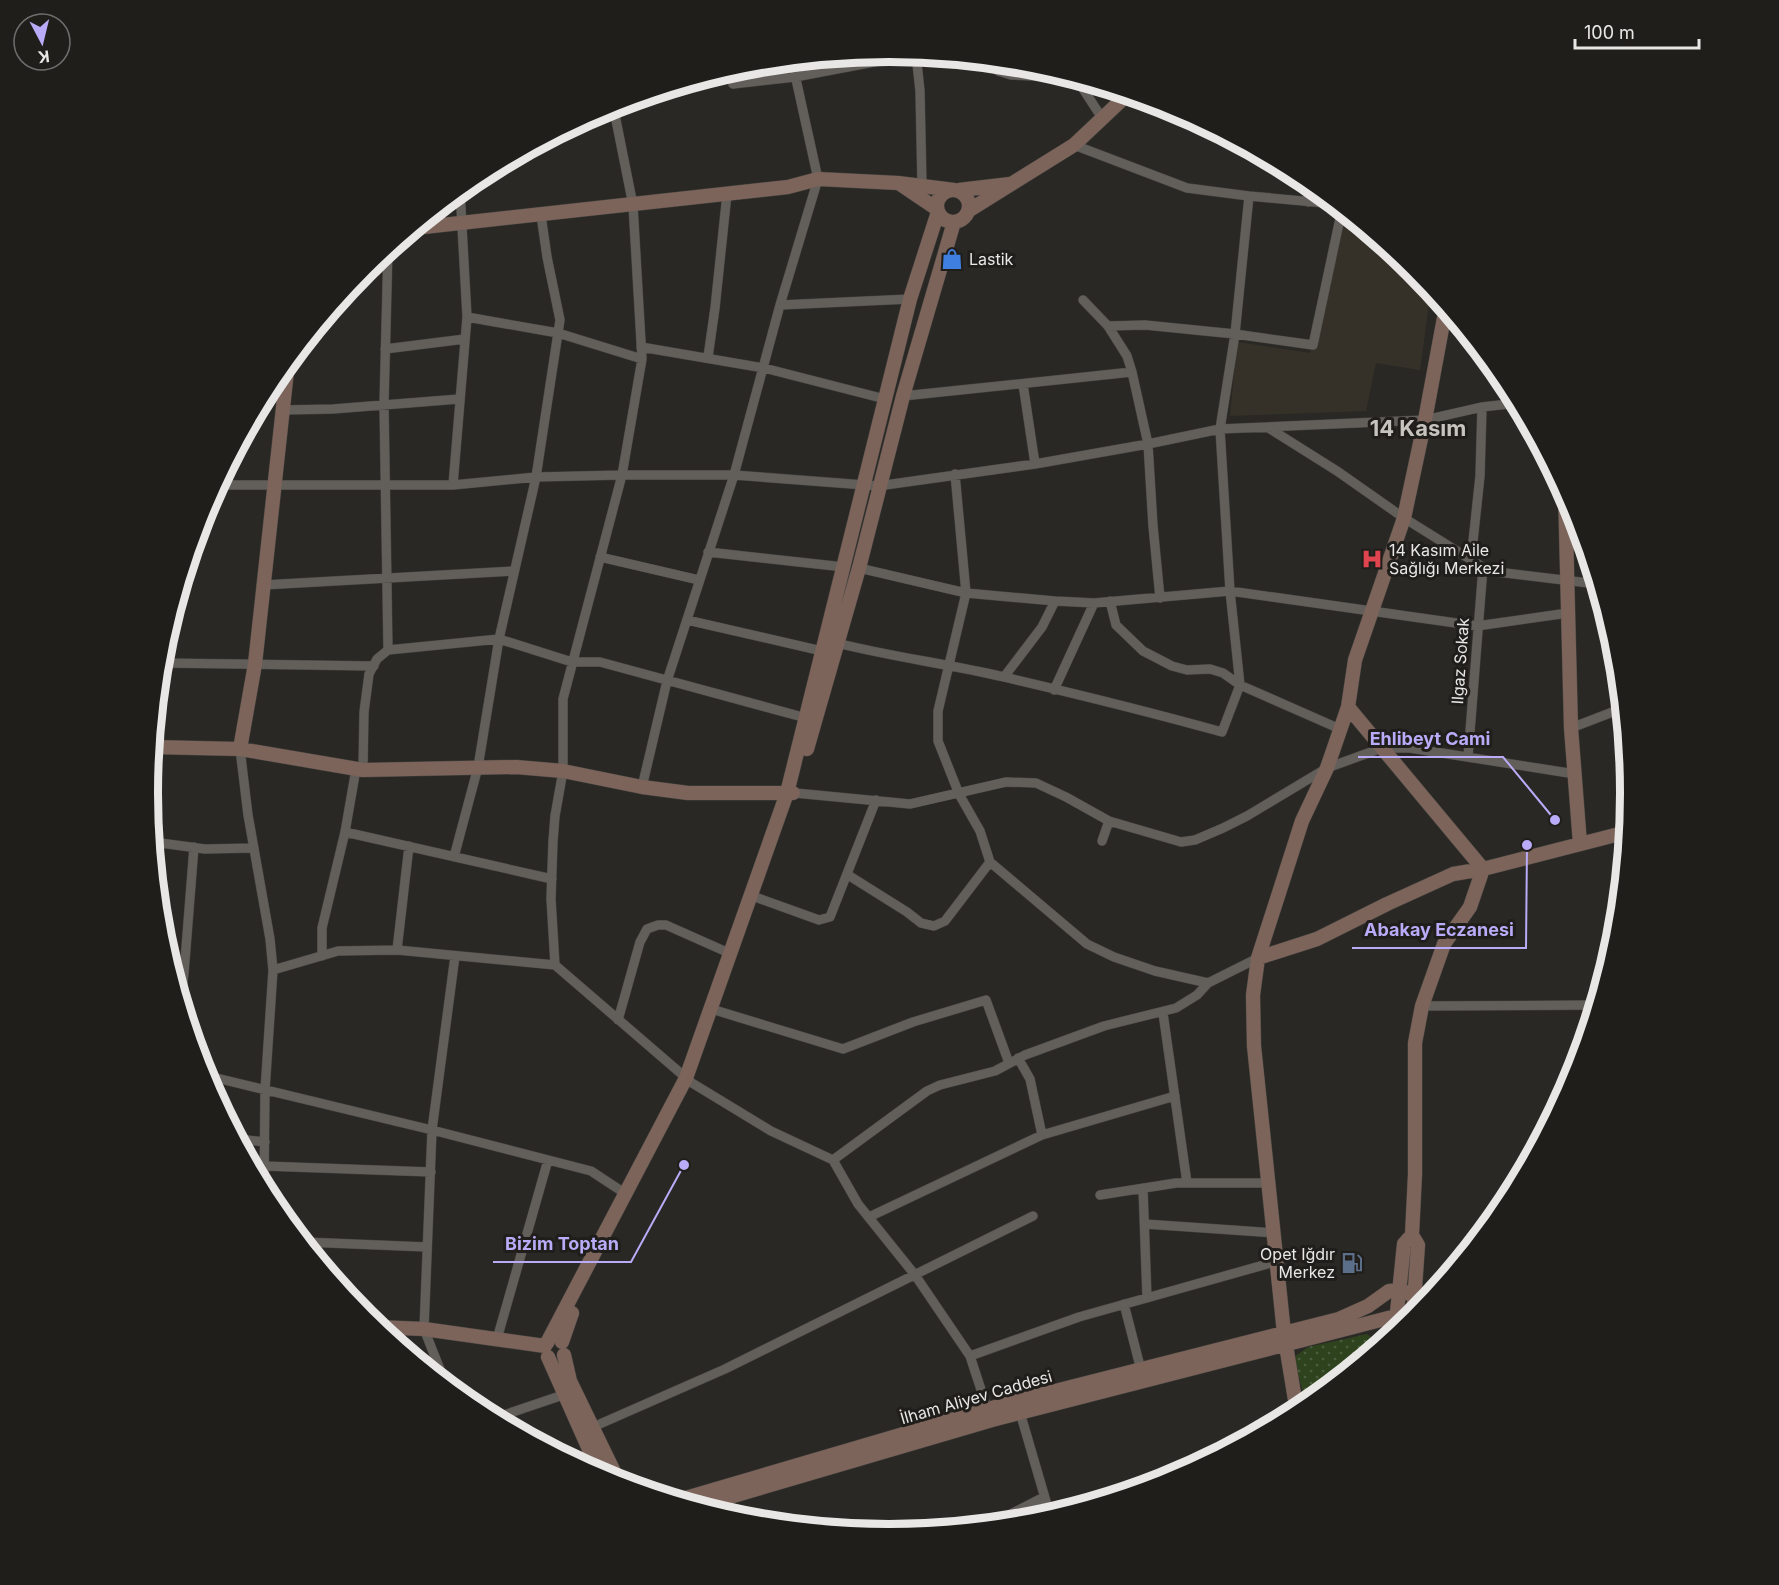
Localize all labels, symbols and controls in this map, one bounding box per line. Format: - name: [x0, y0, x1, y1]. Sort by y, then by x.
- north arrow: [12, 12, 72, 72]
- scale bar: [1575, 12, 1700, 50]
- text: 100 m: [1584, 22, 1635, 43]
- text: K: [36, 46, 51, 68]
- shop icon: Lastik: [940, 247, 964, 271]
- place label: Lastik: [969, 249, 1014, 269]
- district label: 14 Kasım: [1370, 415, 1466, 441]
- place label: 14 Kasım Aile Sağlığı Merkezi: [1389, 540, 1504, 578]
- hospital icon: 14 Kasım Aile Sağlığı Merkezi: [1360, 547, 1384, 571]
- street label: Ilgaz Sokak: [1447, 617, 1473, 705]
- callout: Ehlibeyt Cami: [1358, 721, 1503, 757]
- text: Ehlibeyt Cami: [1370, 728, 1490, 749]
- callout: Abakay Eczanesi: [1352, 912, 1526, 948]
- text: Abakay Eczanesi: [1364, 919, 1514, 940]
- callout: Bizim Toptan: [493, 1226, 631, 1262]
- text: Bizim Toptan: [505, 1233, 619, 1254]
- place label: Opet Iğdır Merkez: [1260, 1244, 1335, 1282]
- fuel station icon: Opet Iğdır Merkez: [1340, 1251, 1364, 1275]
- street label: İlham Aliyev Caddesi: [898, 1366, 1054, 1428]

